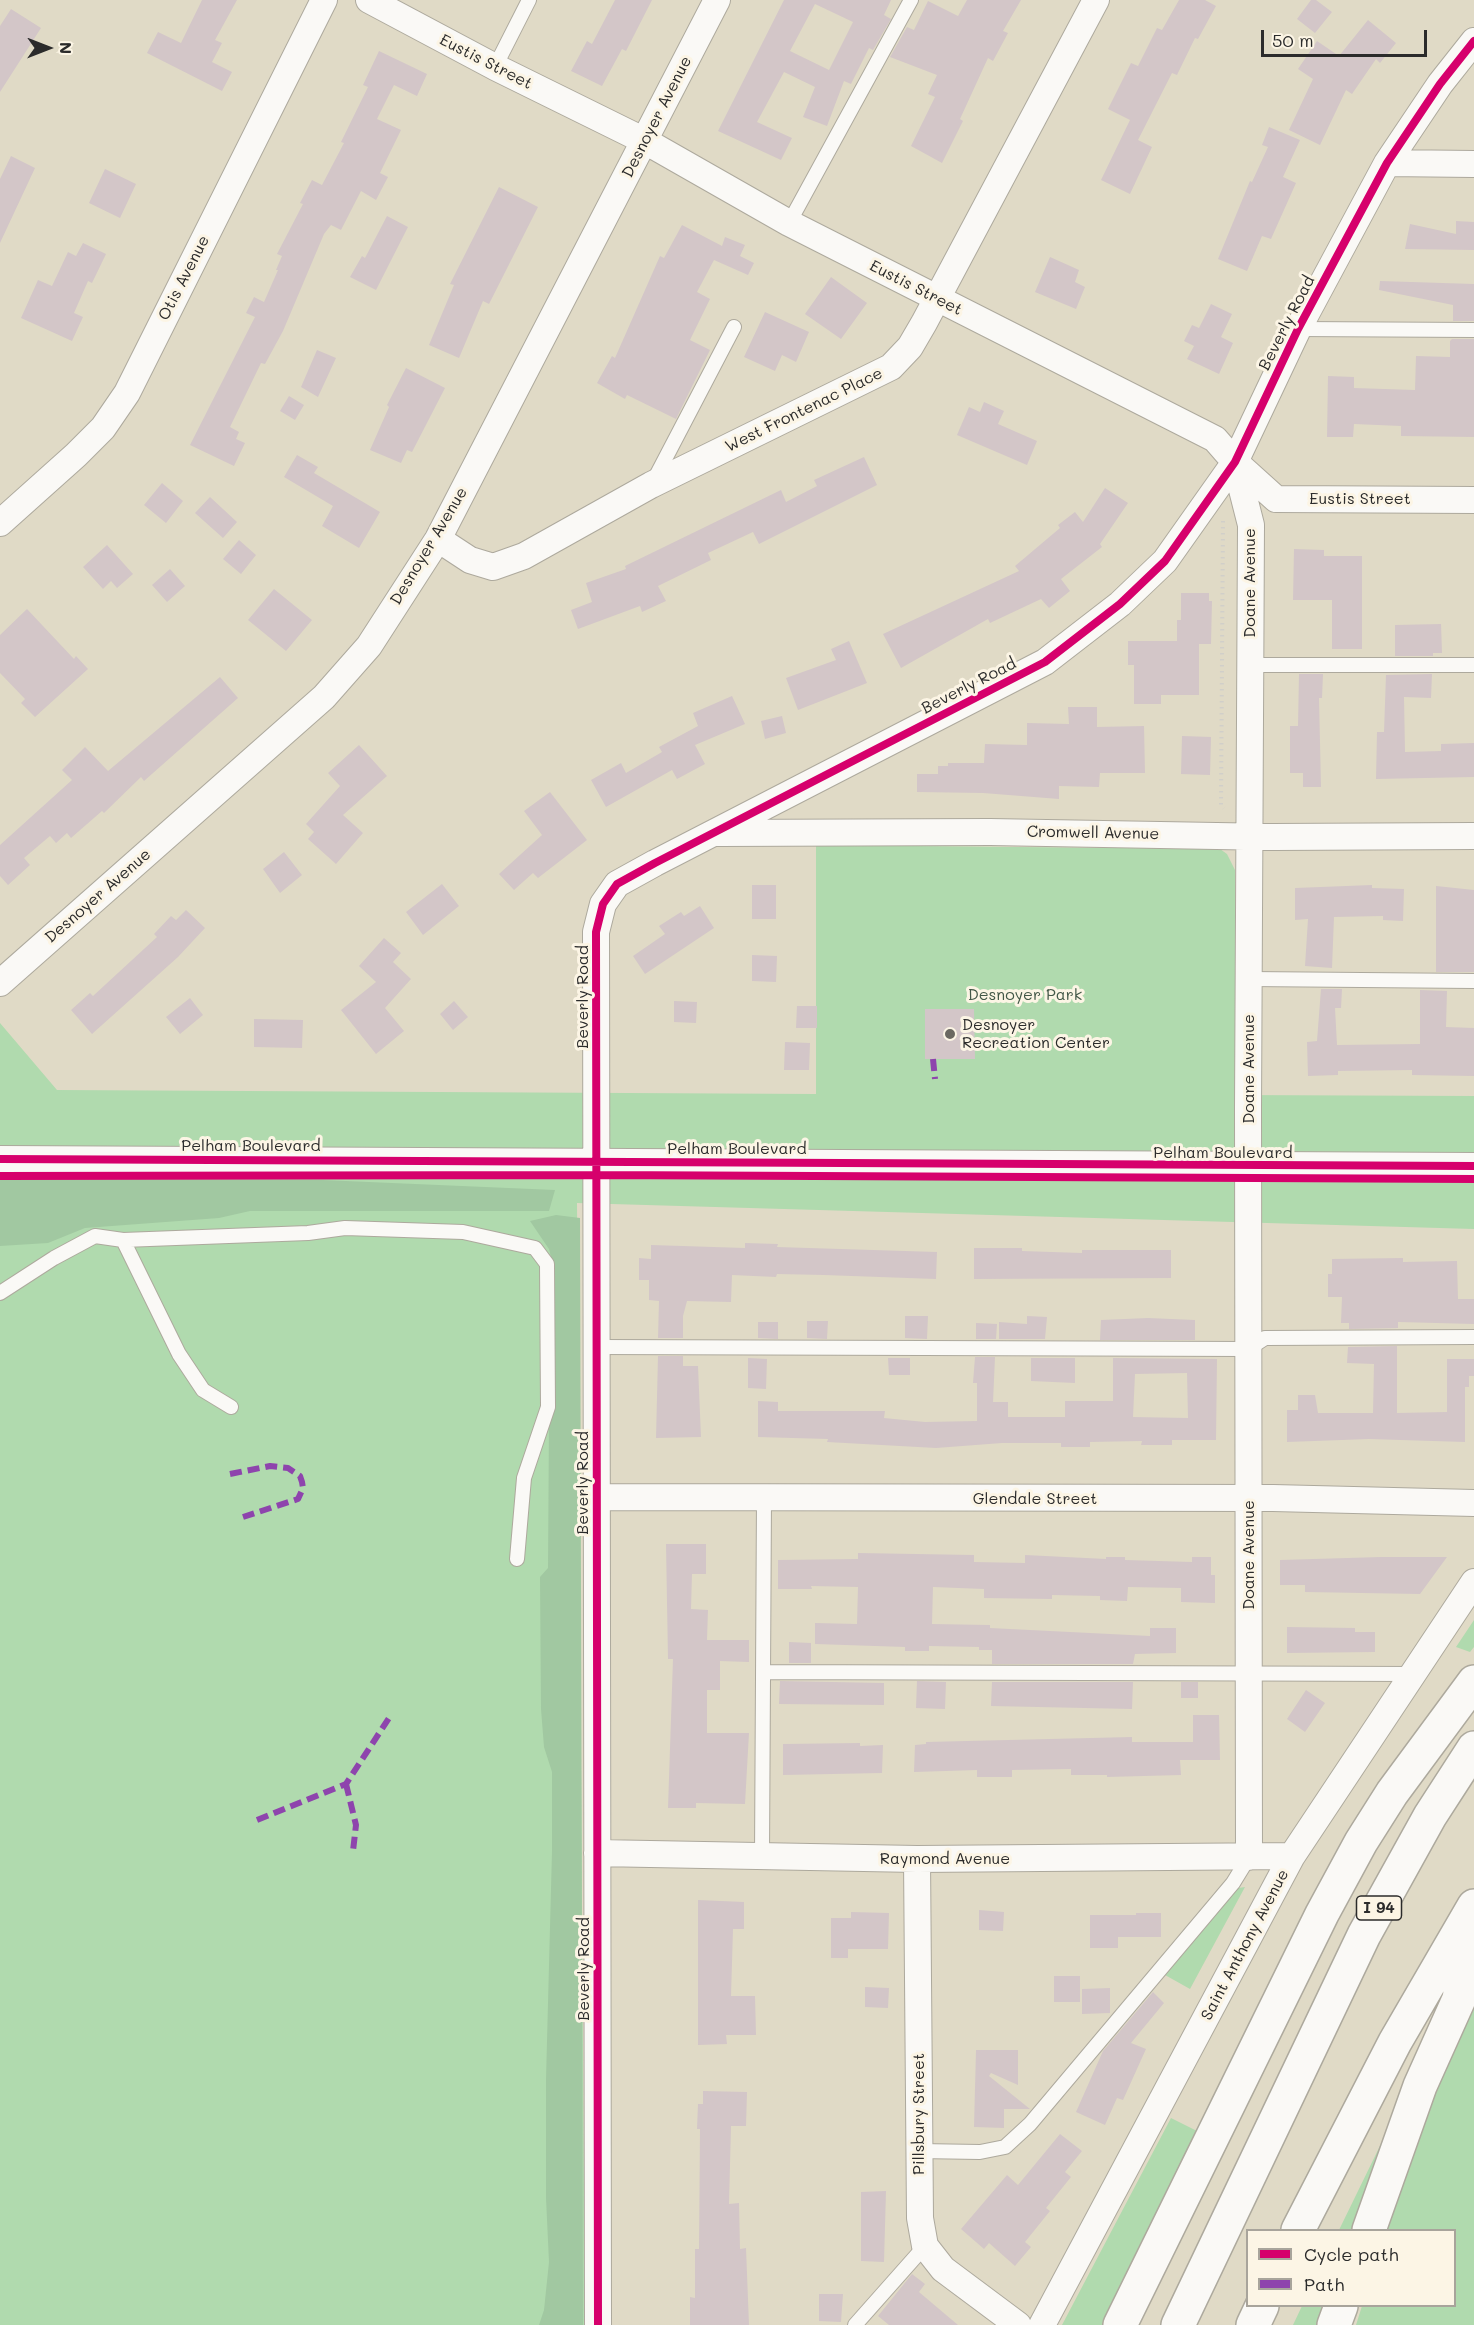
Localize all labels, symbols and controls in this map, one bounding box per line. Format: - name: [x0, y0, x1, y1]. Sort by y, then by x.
- north arrow: [18, 18, 78, 78]
- scale bar: [1264, 18, 1430, 56]
- text: 50 m: [1272, 28, 1314, 52]
- street label: Eustis Street: [436, 30, 536, 94]
- text: N: [56, 42, 77, 54]
- street label: Desnoyer Avenue: [618, 53, 696, 181]
- street label: Otis Avenue: [154, 232, 214, 324]
- street label: Eustis Street: [866, 256, 966, 320]
- street label: Beverly Road: [1255, 272, 1319, 374]
- street label: West Frontenac Place: [722, 364, 886, 456]
- street label: Desnoyer Avenue: [386, 484, 472, 608]
- street label: Eustis Street: [1309, 489, 1411, 509]
- street label: Doane Avenue: [1240, 528, 1260, 638]
- street label: Beverly Road: [918, 654, 1020, 718]
- street label: Cromwell Avenue: [1027, 822, 1159, 844]
- street label: Desnoyer Avenue: [41, 845, 155, 947]
- street label: Beverly Road: [573, 945, 593, 1049]
- park label: Desnoyer Park: [968, 985, 1082, 1005]
- street label: Doane Avenue: [1239, 1014, 1259, 1124]
- place label: Desnoyer Recreation Center: [962, 1015, 1110, 1053]
- marker: Desnoyer Recreation Center: [943, 1027, 957, 1041]
- street label: Pelham Boulevard: [181, 1136, 321, 1156]
- street label: Pelham Boulevard: [667, 1139, 807, 1159]
- street label: Pelham Boulevard: [1153, 1143, 1293, 1163]
- street label: Beverly Road: [573, 1431, 593, 1535]
- street label: Glendale Street: [973, 1489, 1097, 1509]
- street label: Doane Avenue: [1239, 1500, 1259, 1610]
- street label: Raymond Avenue: [880, 1849, 1010, 1869]
- street label: Saint Anthony Avenue: [1197, 1866, 1293, 2024]
- road number: I 94: [1356, 1896, 1402, 1920]
- street label: Beverly Road: [574, 1917, 594, 2021]
- street label: Pillsbury Street: [909, 2053, 929, 2175]
- legend: [1246, 2229, 1456, 2307]
- text: Cycle path: [1304, 2242, 1399, 2266]
- text: Path: [1304, 2272, 1344, 2296]

